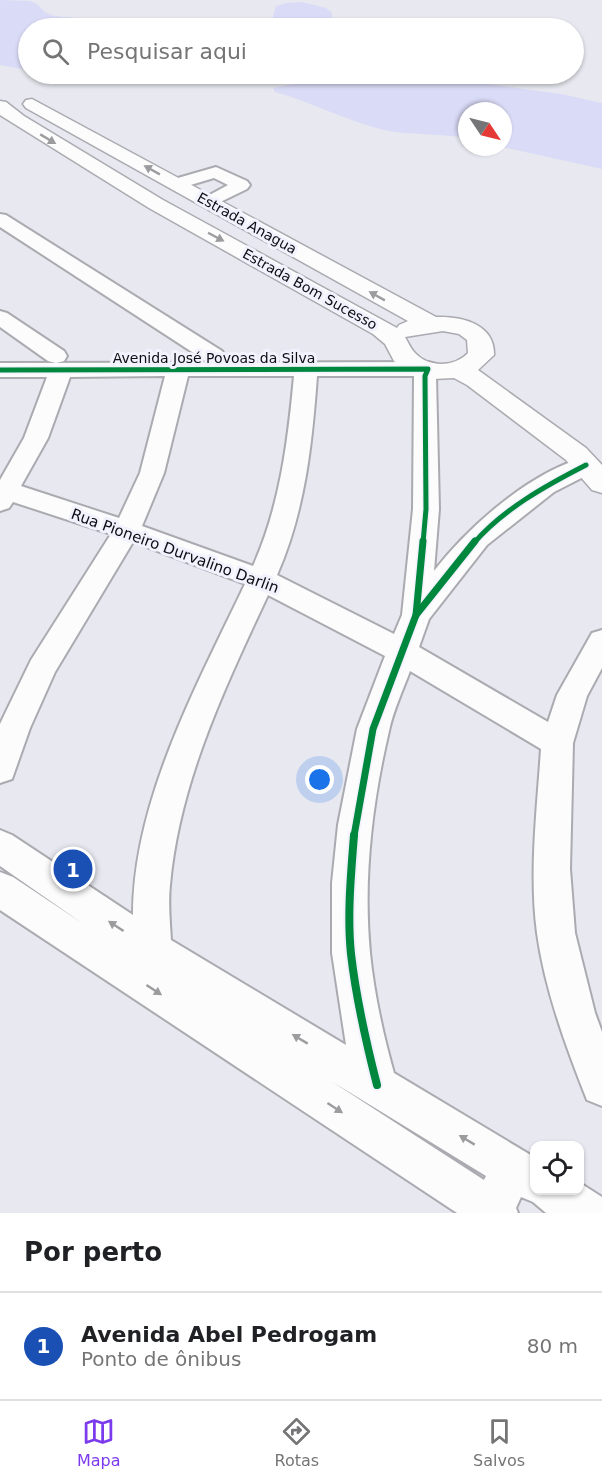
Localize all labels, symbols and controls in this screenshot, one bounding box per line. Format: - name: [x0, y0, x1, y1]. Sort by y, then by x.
- search box: [18, 18, 584, 84]
- icon: search: [39, 35, 72, 68]
- text: Pesquisar aqui: [87, 39, 247, 64]
- north arrow: [458, 102, 512, 156]
- one-way arrow: [40, 133, 56, 144]
- one-way arrow: [143, 165, 160, 175]
- street label: Estrada Anagua: [194, 189, 300, 257]
- one-way arrow: [208, 232, 225, 242]
- street label: Estrada Bom Sucesso: [240, 245, 380, 333]
- one-way arrow: [369, 291, 386, 301]
- street label: Avenida José Povoas da Silva: [113, 350, 315, 366]
- street label: Rua Pioneiro Durvalino Darlin: [69, 505, 281, 597]
- your location: [305, 765, 334, 794]
- pin: 1: [54, 846, 92, 892]
- one-way arrow: [108, 920, 124, 932]
- one-way arrow: [146, 984, 162, 995]
- one-way arrow: [292, 1033, 308, 1044]
- one-way arrow: [327, 1102, 343, 1113]
- one-way arrow: [459, 1134, 475, 1145]
- map controls: [530, 1141, 584, 1195]
- button: locate: [530, 1141, 584, 1195]
- text: Por perto: [24, 1237, 162, 1267]
- text: Avenida Abel Pedrogam: [81, 1322, 377, 1347]
- text: 1: [37, 1334, 50, 1358]
- text: 80 m: [527, 1334, 578, 1358]
- text: Ponto de ônibus: [81, 1347, 241, 1371]
- tab: Mapa: [77, 1415, 121, 1470]
- tab: Rotas: [274, 1415, 319, 1470]
- tab: Salvos: [473, 1415, 525, 1470]

